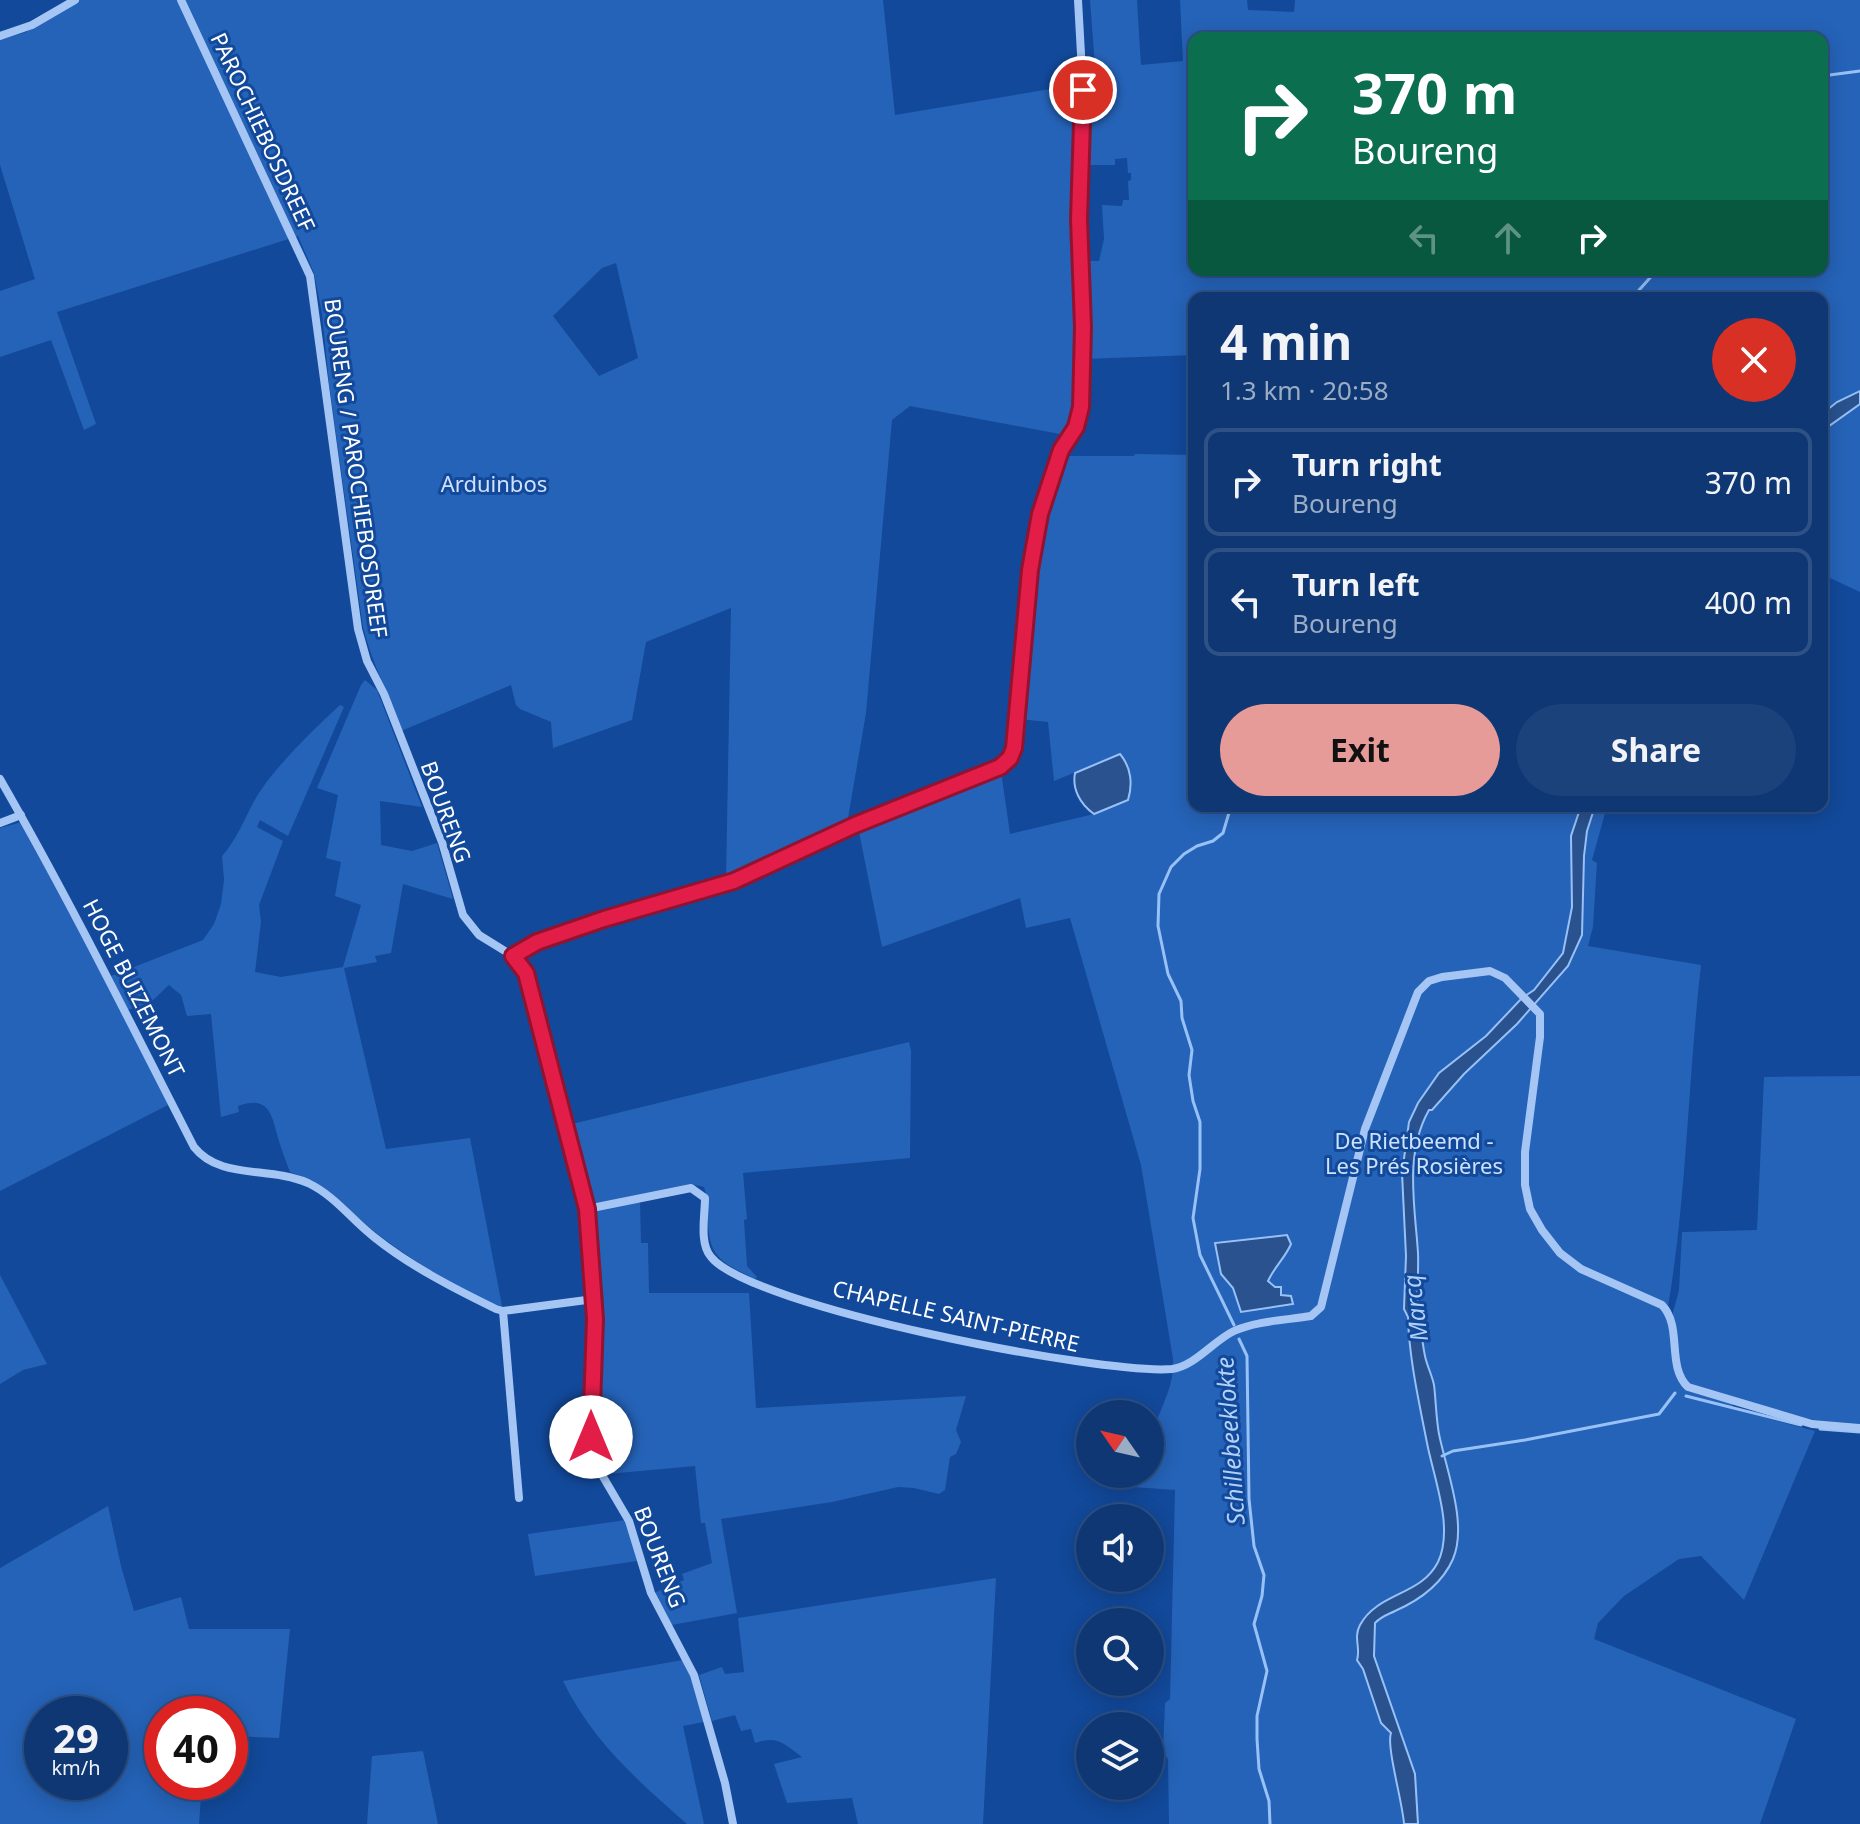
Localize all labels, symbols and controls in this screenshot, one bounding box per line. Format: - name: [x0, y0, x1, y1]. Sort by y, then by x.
- street label: PAROCHIEBOSDREEF: [205, 27, 323, 236]
- text: 370 m: [1352, 54, 1517, 130]
- pin: [1049, 56, 1117, 124]
- icon: right: [1220, 64, 1324, 168]
- icon: arrive: [1061, 68, 1105, 112]
- text: Boureng: [1352, 126, 1498, 175]
- icon: left: [1402, 216, 1446, 260]
- icon: ahead: [1486, 216, 1530, 260]
- icon: right: [1570, 216, 1614, 260]
- street label: BOURENG / PAROCHIEBOSDREEF: [318, 296, 396, 639]
- text: 4 min: [1220, 309, 1352, 374]
- button: close: [1712, 318, 1796, 402]
- text: 1.3 km · 20:58: [1220, 372, 1389, 408]
- text: Turn right: [1292, 444, 1442, 485]
- icon: right: [1224, 460, 1268, 504]
- text: 370 m: [1705, 462, 1792, 503]
- park label: Arduinbos: [441, 468, 547, 498]
- text: Boureng: [1292, 485, 1398, 521]
- text: Turn left: [1292, 564, 1420, 605]
- icon: left: [1224, 580, 1268, 624]
- text: 400 m: [1705, 582, 1792, 623]
- text: Boureng: [1292, 605, 1398, 641]
- button: Exit: [1220, 704, 1500, 796]
- button: Share: [1516, 704, 1796, 796]
- street label: BOURENG: [415, 757, 479, 867]
- street label: HOGE BUIZEMONT: [77, 893, 193, 1082]
- park label: De Rietbeemd - Les Prés Rosières: [1325, 1125, 1503, 1180]
- street label: CHAPELLE SAINT-PIERRE: [830, 1272, 1082, 1358]
- water label: Marcq: [1394, 1272, 1435, 1344]
- water label: Schillebeeklokte: [1207, 1356, 1252, 1526]
- position arrow: [549, 1395, 633, 1479]
- north arrow: [1076, 1400, 1164, 1488]
- map controls: [1076, 1400, 1164, 1800]
- street label: BOURENG: [628, 1502, 694, 1612]
- button: sound: [1076, 1504, 1164, 1592]
- button: search: [1076, 1608, 1164, 1696]
- speed limit sign: 40: [144, 1696, 248, 1800]
- text: 29: [53, 1710, 99, 1765]
- button: layers: [1076, 1712, 1164, 1800]
- text: km/h: [51, 1754, 101, 1781]

